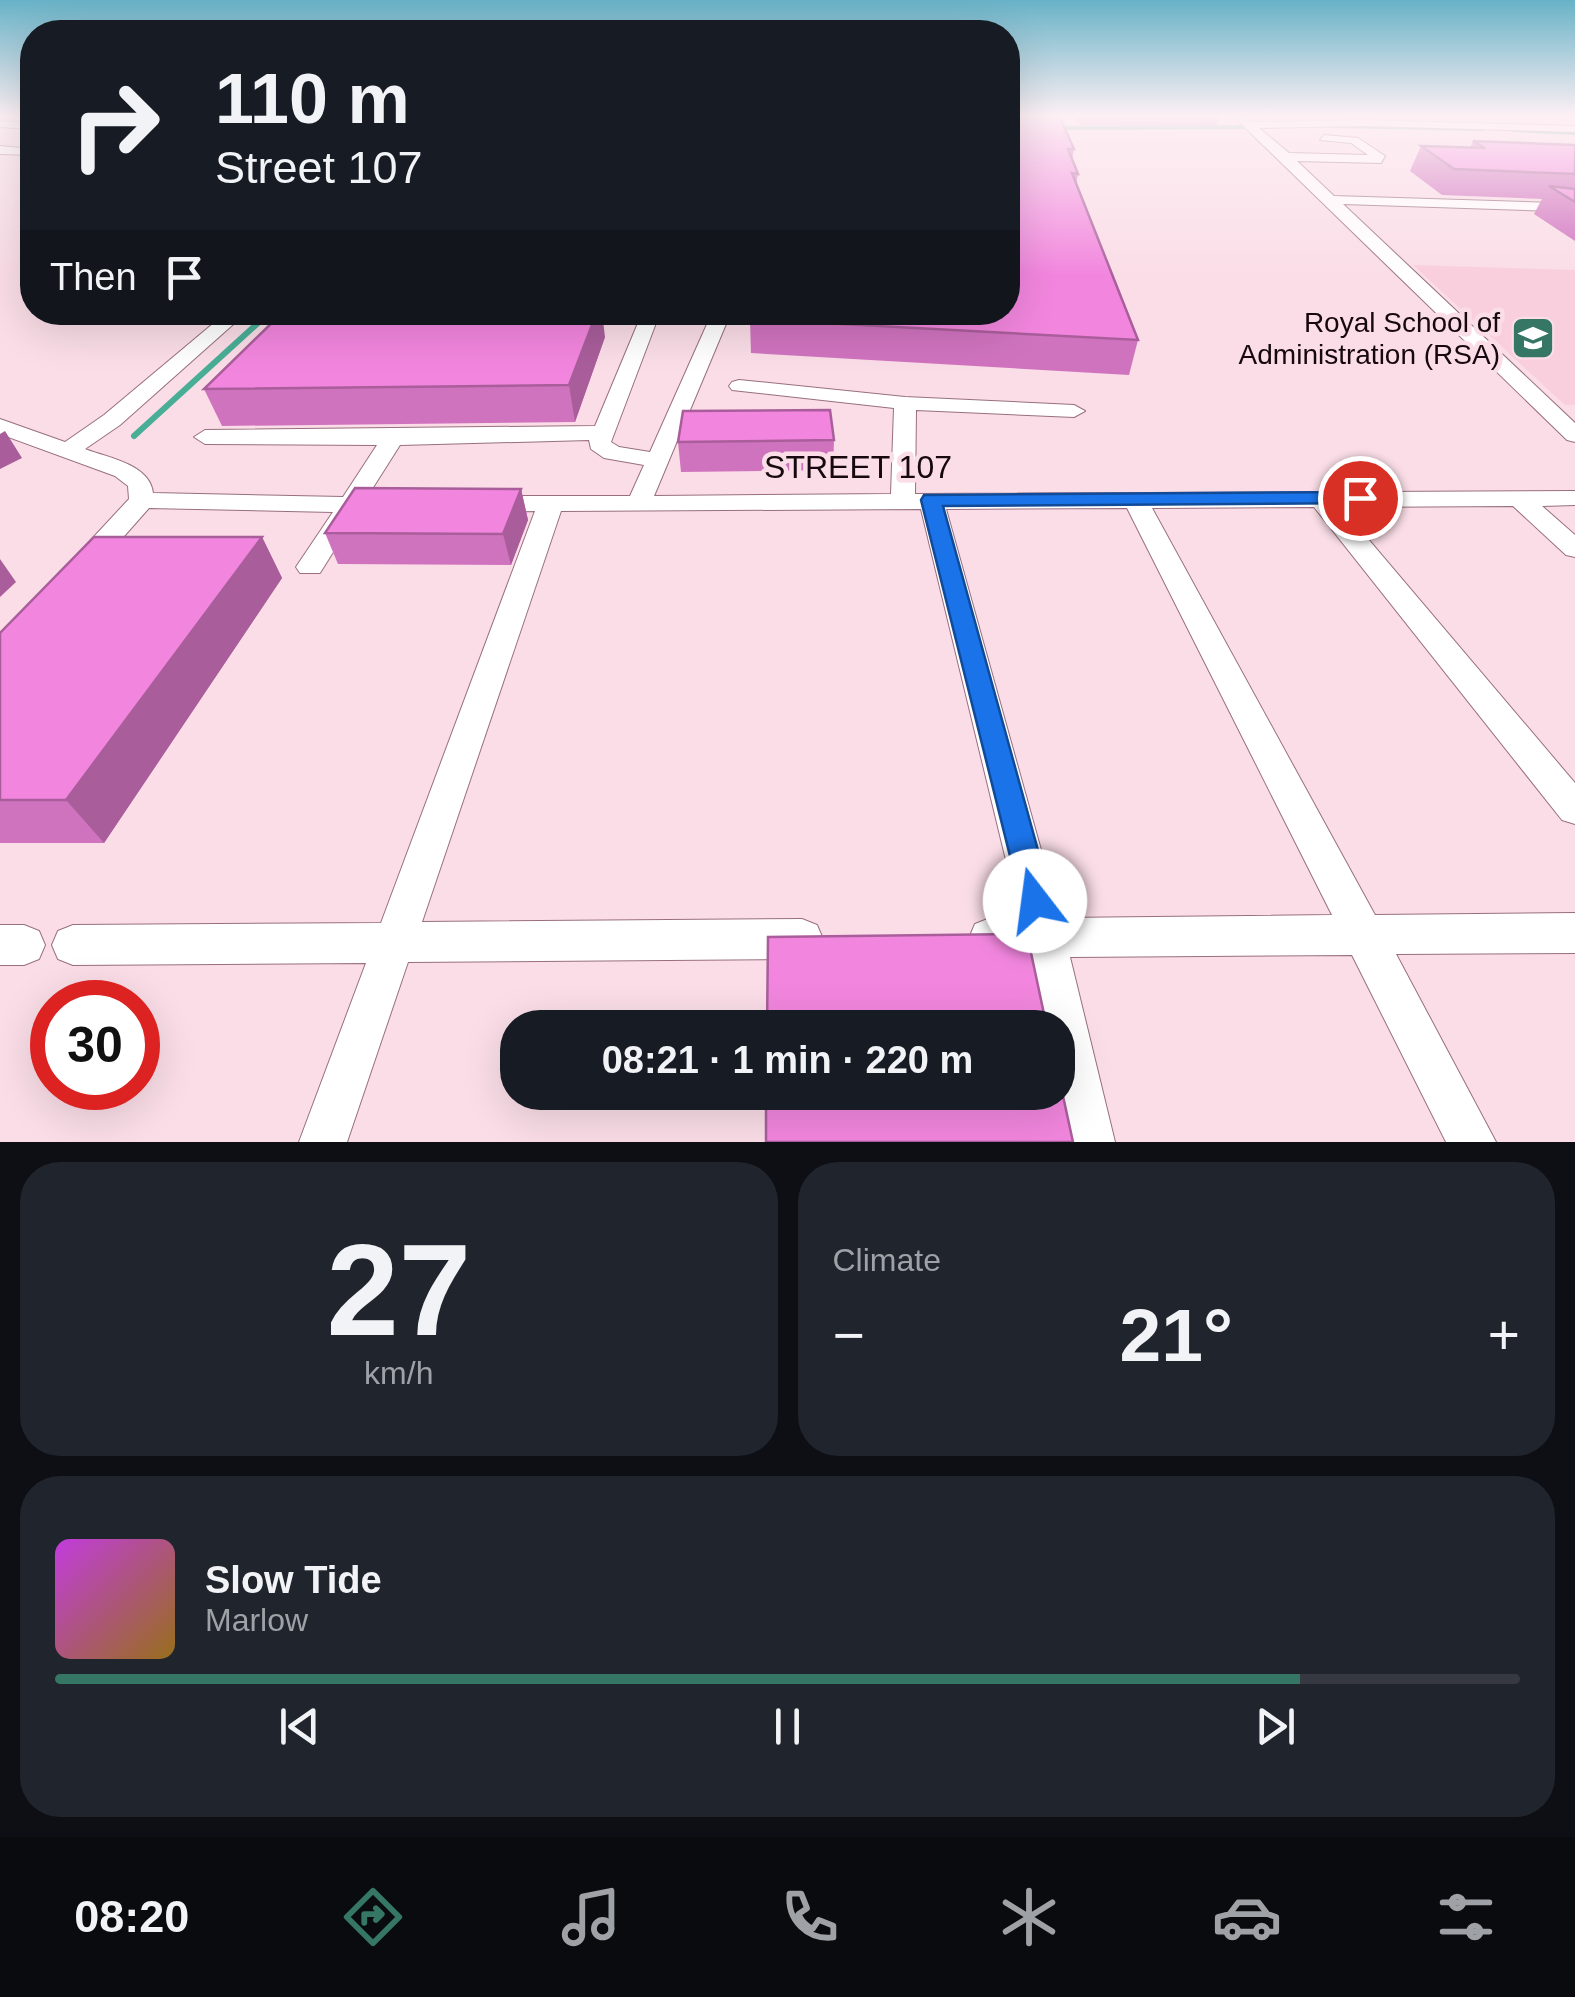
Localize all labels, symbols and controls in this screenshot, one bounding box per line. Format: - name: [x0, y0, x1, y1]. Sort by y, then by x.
- icon: right: [50, 60, 180, 190]
- text: 110 m: [215, 60, 410, 138]
- text: Street 107: [215, 142, 423, 193]
- icon: arrive: [157, 250, 212, 305]
- text: Then: [50, 256, 137, 298]
- place label: Royal School of Administration (RSA): [1239, 307, 1500, 370]
- school or university icon: Royal School of Administration (RSA): [1510, 315, 1556, 361]
- street label: STREET 107: [764, 449, 952, 485]
- pin: [1318, 456, 1403, 541]
- icon: arrive: [1333, 471, 1388, 526]
- position arrow: [983, 849, 1087, 953]
- speed limit sign: 30: [30, 980, 160, 1110]
- text: 08:21 · 1 min · 220 m: [602, 1039, 973, 1081]
- text: 27: [326, 1217, 471, 1363]
- text: Climate: [833, 1242, 941, 1278]
- text: 21°: [1120, 1293, 1233, 1377]
- text: −: [833, 1304, 865, 1366]
- text: +: [1488, 1304, 1520, 1366]
- text: km/h: [364, 1355, 433, 1391]
- text: Slow Tide: [205, 1559, 382, 1601]
- text: Marlow: [205, 1602, 308, 1638]
- icon: previous: [272, 1699, 327, 1754]
- icon: pause: [760, 1699, 815, 1754]
- icon: next: [1248, 1699, 1303, 1754]
- icon: directions: [338, 1882, 408, 1952]
- icon: music: [556, 1882, 626, 1952]
- icon: phone: [775, 1882, 845, 1952]
- icon: climate: [994, 1882, 1064, 1952]
- icon: car: [1212, 1882, 1282, 1952]
- icon: filters: [1431, 1882, 1501, 1952]
- text: 08:20: [74, 1891, 189, 1942]

